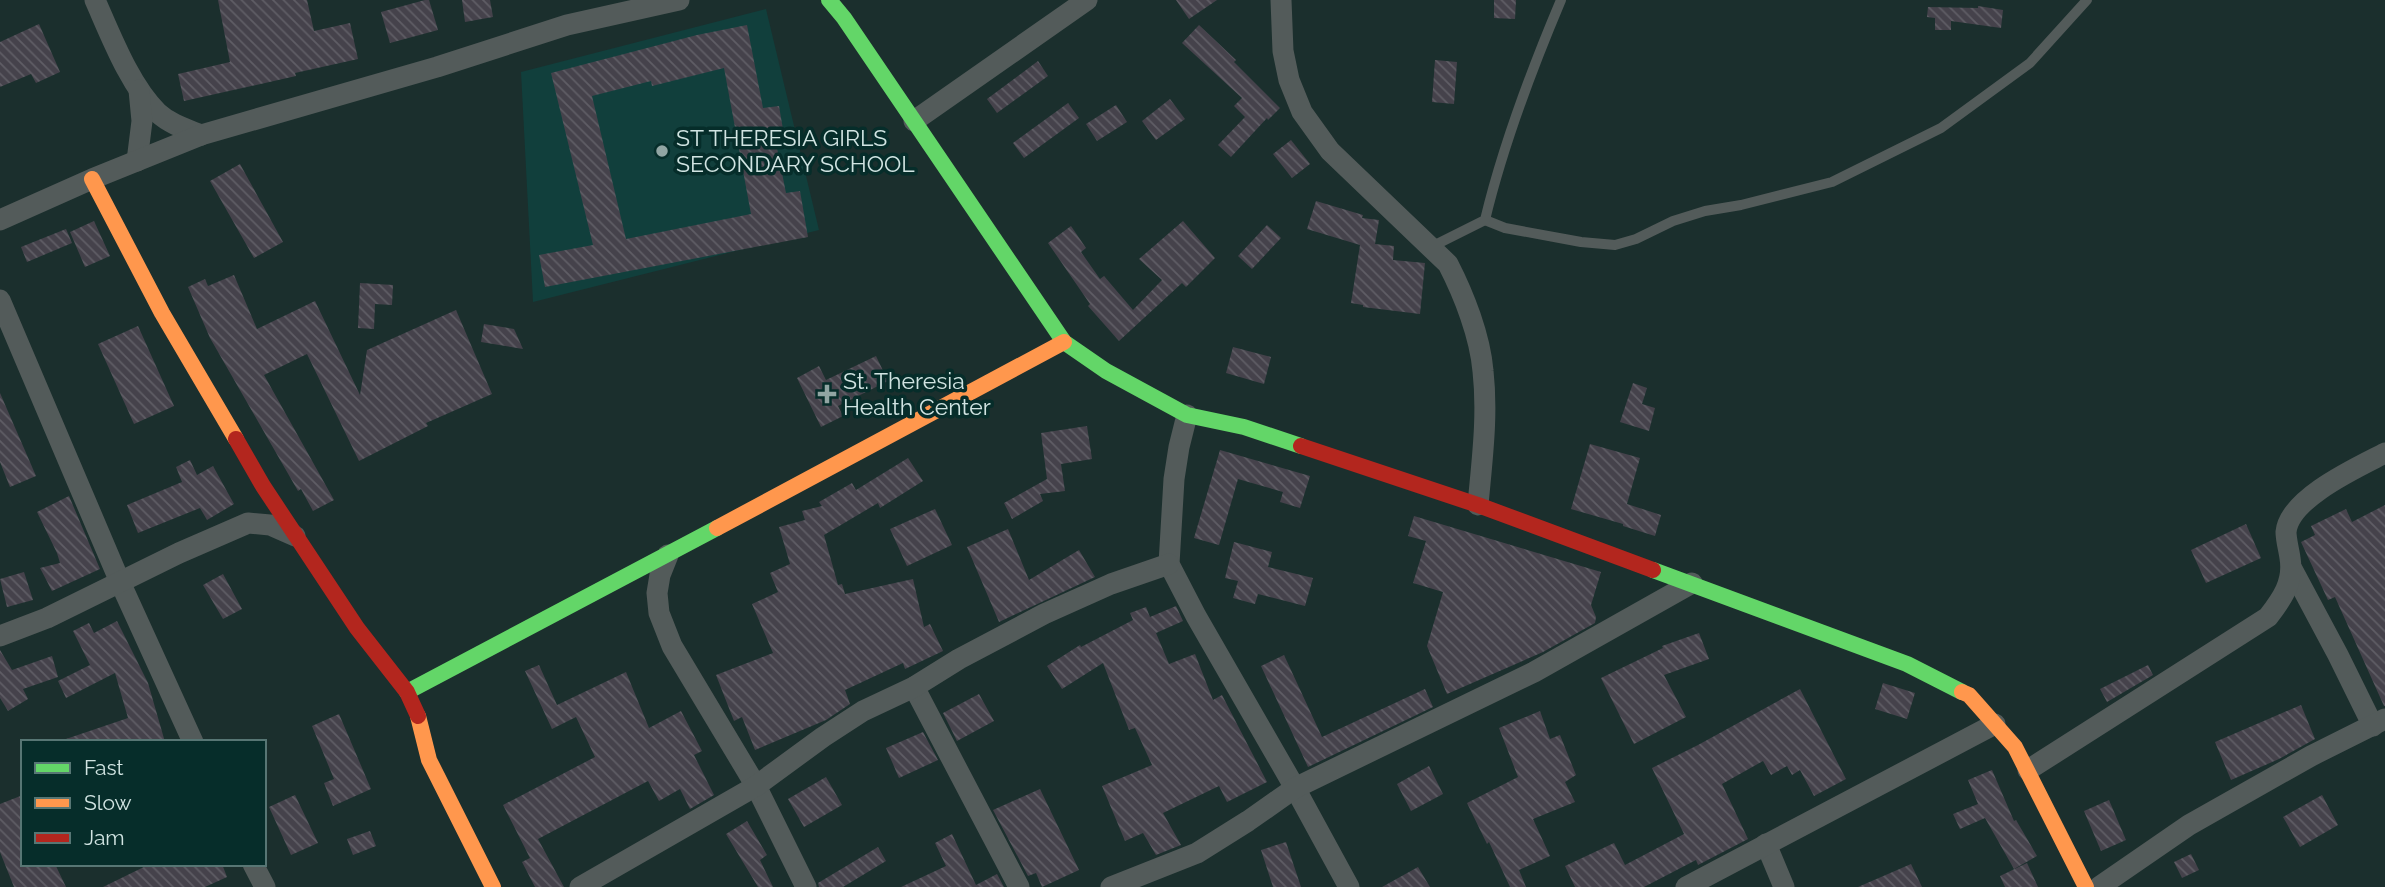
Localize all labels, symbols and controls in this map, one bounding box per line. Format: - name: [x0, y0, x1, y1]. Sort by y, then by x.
- place label: ST THERESIA GIRLS SECONDARY SCHOOL: [676, 124, 915, 177]
- marker: ST THERESIA GIRLS SECONDARY SCHOOL: [654, 143, 670, 159]
- place label: St. Theresia Health Center: [843, 367, 991, 420]
- marker: St. Theresia Health Center: [817, 384, 837, 404]
- legend: [21, 740, 266, 866]
- text: Fast: [84, 755, 124, 780]
- text: Slow: [84, 790, 132, 815]
- text: Jam: [84, 825, 125, 850]

